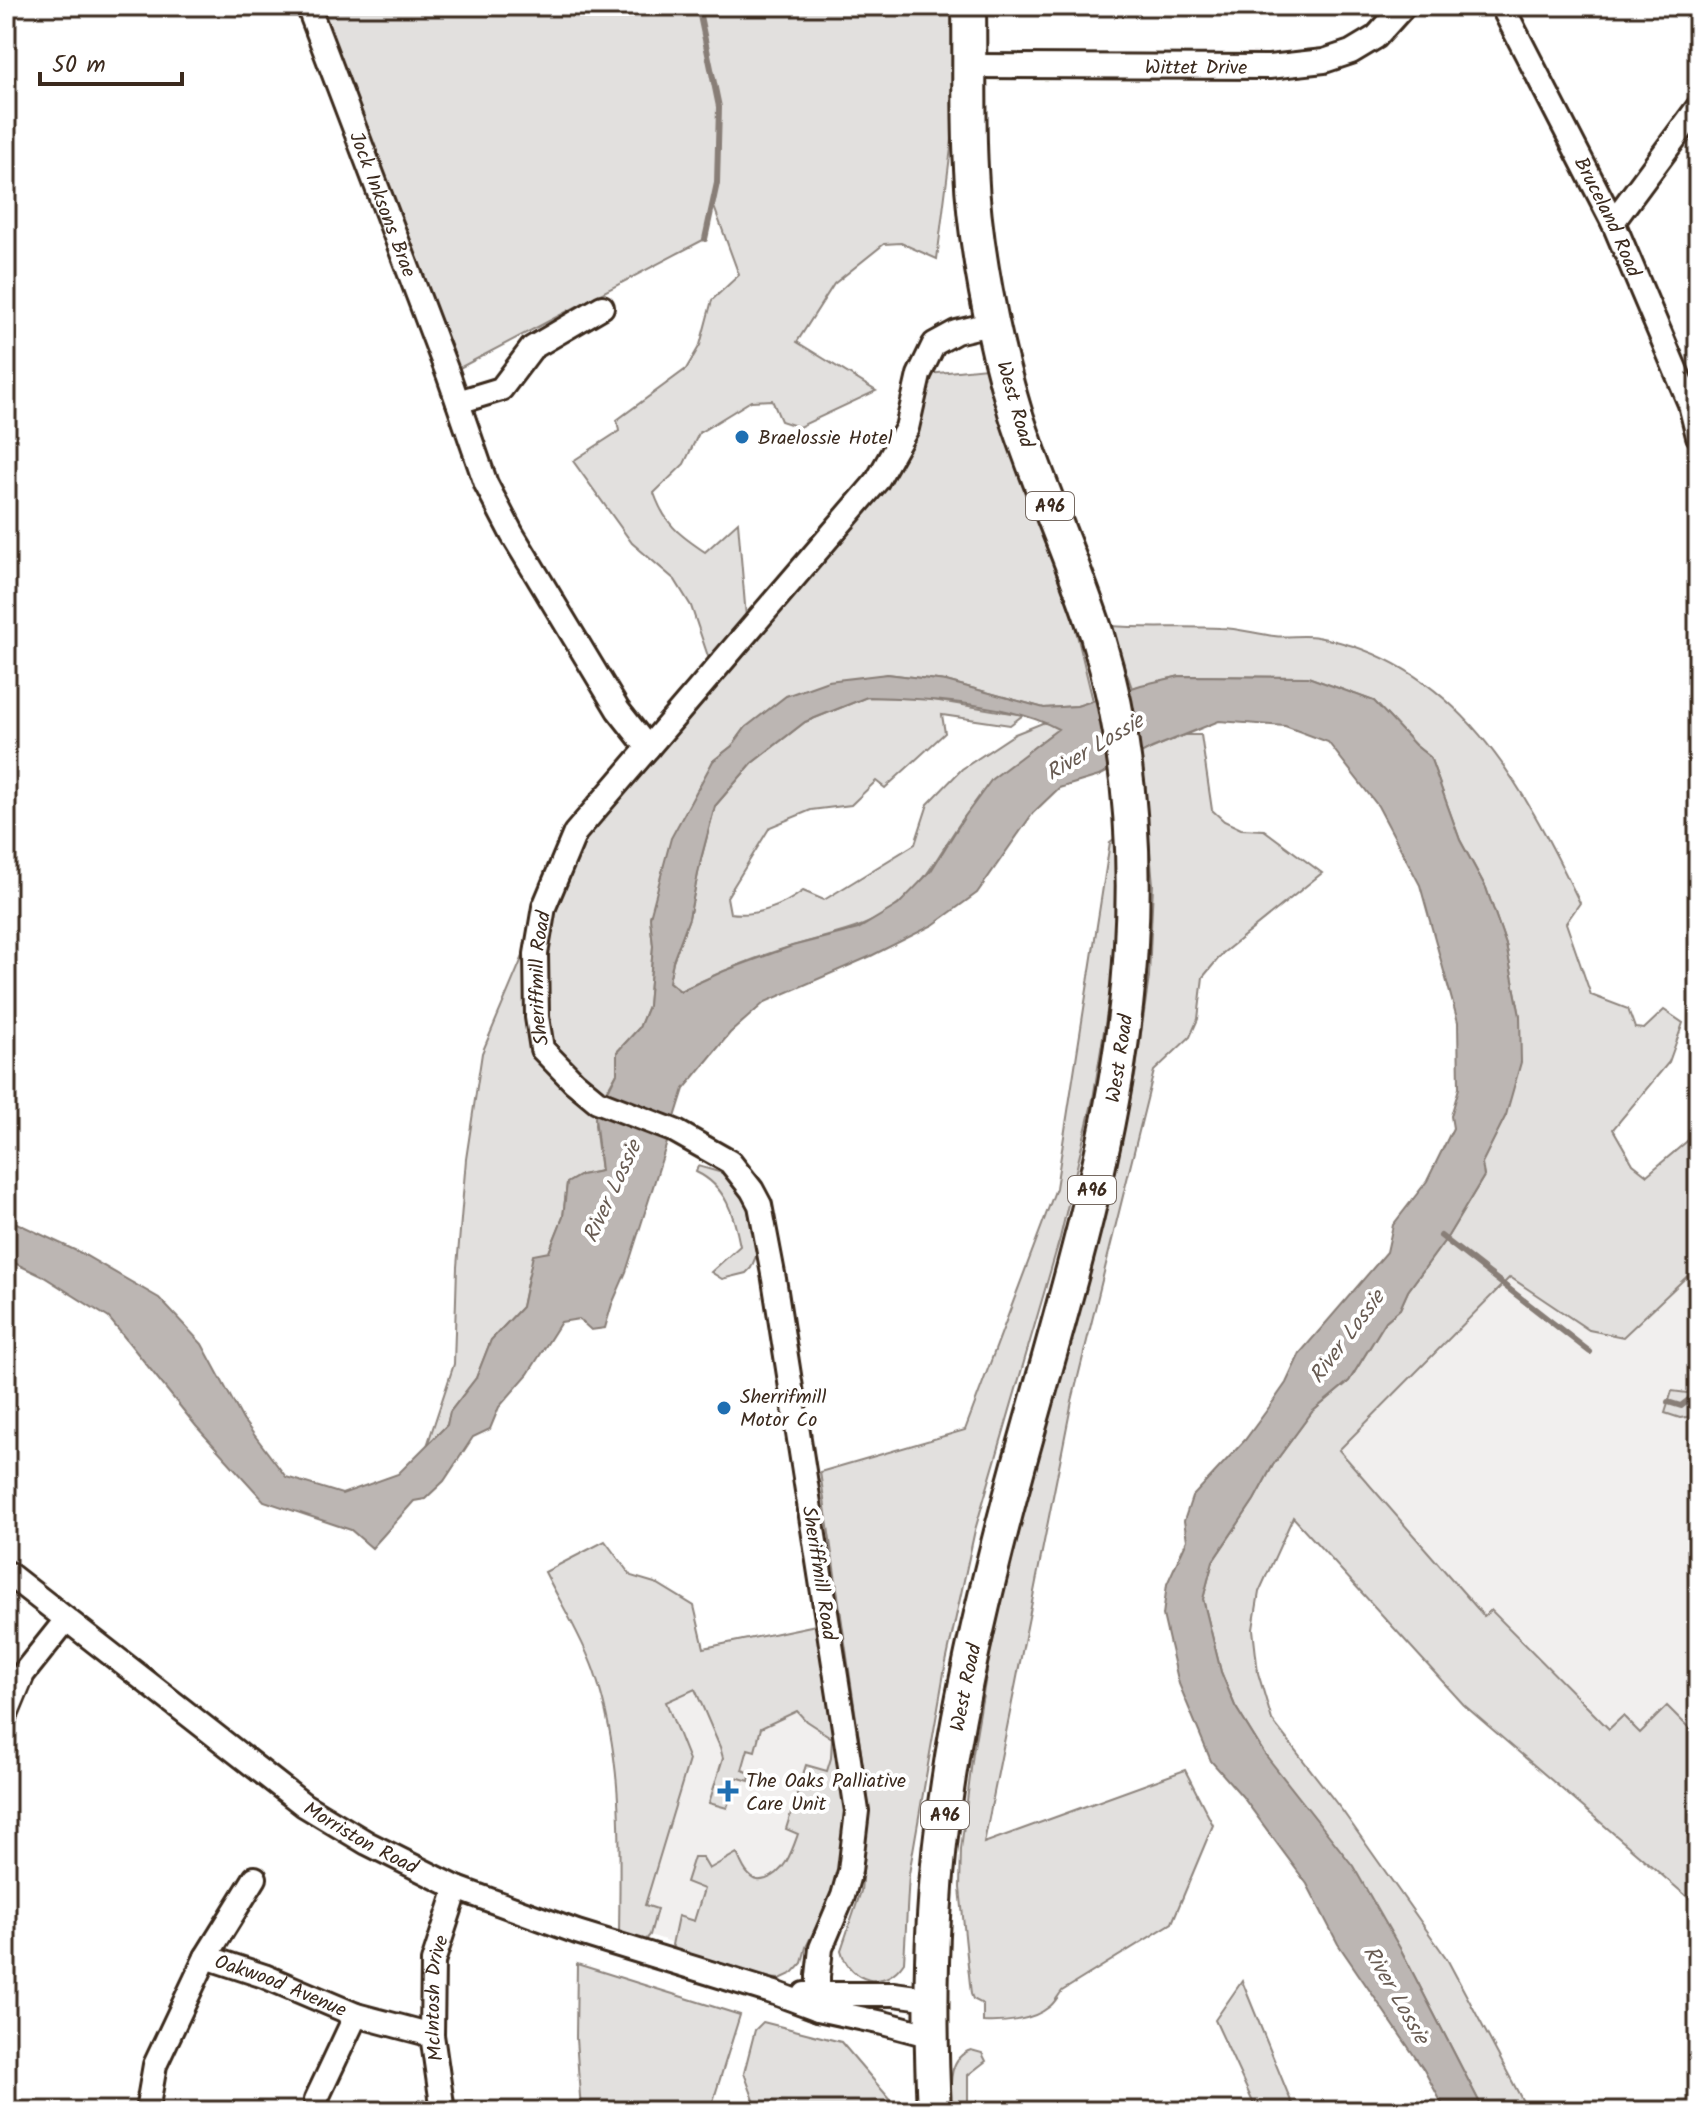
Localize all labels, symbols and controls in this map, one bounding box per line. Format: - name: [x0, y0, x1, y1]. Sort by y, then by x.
- scale bar: [40, 36, 182, 86]
- text: 50 m: [52, 46, 106, 85]
- street label: Wittet Drive: [1145, 53, 1247, 85]
- street label: Jock Inksons Brae: [339, 127, 424, 282]
- street label: Bruceland Road: [1564, 152, 1649, 284]
- street label: West Road: [986, 357, 1042, 453]
- place label: Braelossie Hotel: [758, 423, 893, 455]
- marker: Braelossie Hotel: [733, 428, 751, 446]
- road number: A96: [1026, 492, 1074, 520]
- water label: River Lossie: [1039, 704, 1153, 791]
- street label: Sheriffmill Road: [522, 908, 561, 1048]
- street label: West Road: [1098, 1012, 1143, 1105]
- water label: River Lossie: [574, 1133, 653, 1249]
- road number: A96: [1068, 1176, 1116, 1204]
- water label: River Lossie: [1301, 1282, 1396, 1392]
- place label: Sherrifmill Motor Co: [740, 1382, 826, 1437]
- marker: Sherrifmill Motor Co: [715, 1399, 733, 1417]
- street label: Sheriffmill Road: [792, 1504, 845, 1644]
- street label: West Road: [943, 1640, 992, 1734]
- place label: The Oaks Palliative Care Unit: [746, 1766, 906, 1821]
- marker: The Oaks Palliative Care Unit: [717, 1780, 739, 1802]
- street label: Morriston Road: [297, 1794, 424, 1884]
- road number: A96: [921, 1801, 969, 1829]
- street label: McIntosh Drive: [418, 1931, 459, 2063]
- water label: River Lossie: [1352, 1939, 1438, 2053]
- street label: Oakwood Avenue: [210, 1947, 351, 2027]

